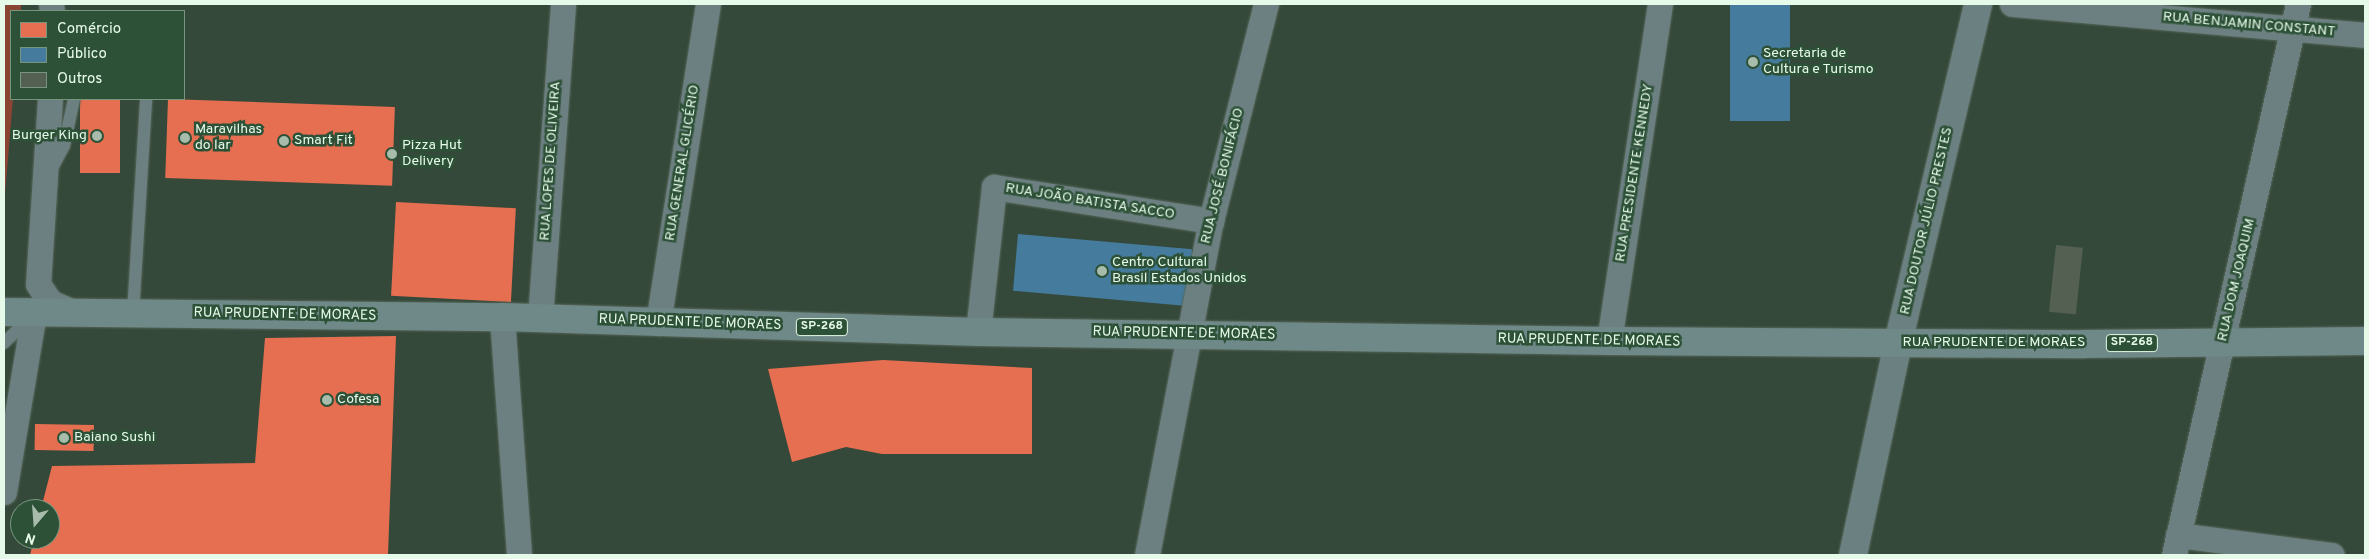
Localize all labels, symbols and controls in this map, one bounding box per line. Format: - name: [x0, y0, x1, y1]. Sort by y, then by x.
- street label: RUA BENJAMIN CONSTANT: [2162, 9, 2336, 41]
- legend: [10, 10, 185, 100]
- text: Comércio: [57, 20, 121, 39]
- text: Público: [57, 45, 107, 64]
- place label: Secretaria de Cultura e Turismo: [1763, 46, 1874, 78]
- marker: Secretaria de Cultura e Turismo: [1747, 56, 1759, 68]
- text: Outros: [57, 70, 102, 89]
- street label: RUA LOPES DE OLIVEIRA: [537, 80, 565, 242]
- street label: RUA GENERAL GLICÉRIO: [662, 83, 704, 243]
- street label: RUA PRESIDENTE KENNEDY: [1613, 83, 1657, 263]
- street label: RUA JOSÉ BONIFÁCIO: [1198, 106, 1248, 246]
- place label: Maravilhas do lar: [195, 122, 262, 154]
- street label: RUA DOUTOR JÚLIO PRESTES: [1897, 125, 1957, 317]
- place label: Burger King: [12, 128, 87, 144]
- marker: Burger King: [91, 130, 103, 142]
- marker: Maravilhas do lar: [179, 132, 191, 144]
- place label: Smart Fit: [294, 133, 353, 149]
- marker: Smart Fit: [278, 135, 290, 147]
- place label: Pizza Hut Delivery: [402, 138, 462, 170]
- marker: Pizza Hut Delivery: [386, 148, 398, 160]
- street label: RUA JOÃO BATISTA SACCO: [1004, 180, 1176, 224]
- street label: RUA DOM JOAQUIM: [2215, 217, 2259, 343]
- place label: Centro Cultural Brasil Estados Unidos: [1112, 255, 1247, 288]
- marker: Centro Cultural Brasil Estados Unidos: [1096, 265, 1108, 277]
- street label: RUA PRUDENTE DE MORAES: [193, 305, 377, 325]
- street label: RUA PRUDENTE DE MORAES: [598, 311, 782, 335]
- road number: SP-268: [796, 318, 848, 337]
- street label: RUA PRUDENTE DE MORAES: [1092, 324, 1276, 344]
- street label: RUA PRUDENTE DE MORAES: [1497, 331, 1681, 351]
- road number: SP-268: [2106, 333, 2158, 352]
- street label: RUA PRUDENTE DE MORAES: [1902, 335, 2086, 351]
- place label: Cofesa: [337, 392, 379, 408]
- marker: Cofesa: [321, 394, 333, 406]
- place label: Baiano Sushi: [74, 430, 155, 446]
- marker: Baiano Sushi: [58, 432, 70, 444]
- north arrow: [10, 499, 60, 549]
- text: N: [23, 528, 38, 547]

